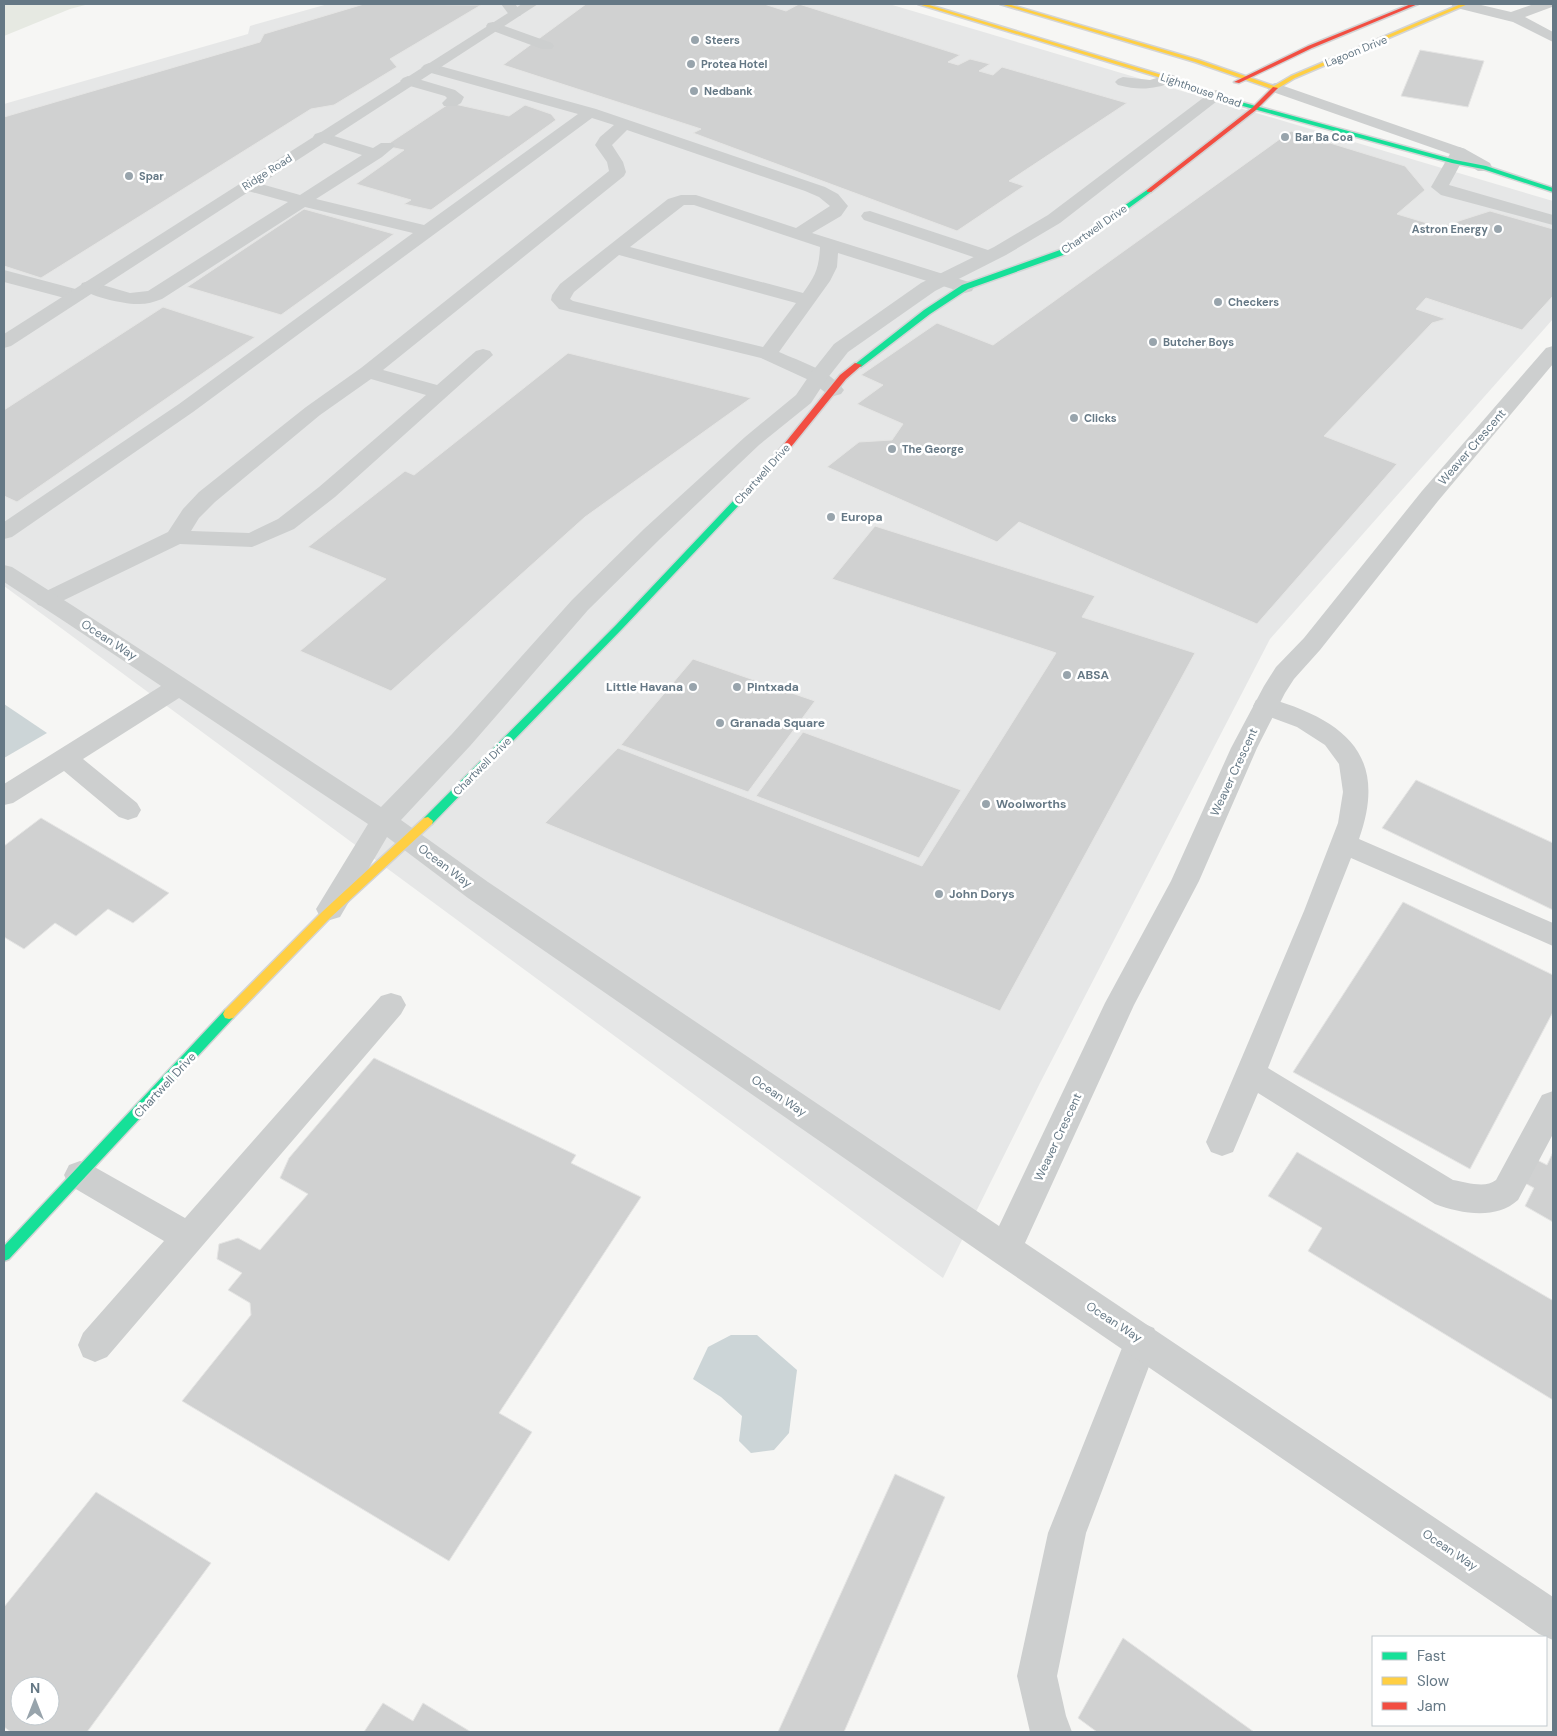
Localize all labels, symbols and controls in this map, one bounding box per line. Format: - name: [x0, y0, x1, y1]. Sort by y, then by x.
- street label: Lagoon Drive: [1323, 32, 1389, 70]
- place label: Steers: [705, 33, 740, 47]
- marker: Steers: [689, 34, 701, 46]
- place label: Protea Hotel: [701, 57, 768, 71]
- marker: Protea Hotel: [685, 58, 697, 70]
- street label: Lighthouse Road: [1159, 70, 1243, 110]
- place label: Nedbank: [704, 84, 753, 98]
- marker: Nedbank: [688, 85, 700, 97]
- place label: Bar Ba Coa: [1295, 130, 1353, 144]
- marker: Bar Ba Coa: [1279, 131, 1291, 143]
- street label: Ridge Road: [239, 151, 295, 193]
- place label: Spar: [139, 169, 164, 183]
- marker: Spar: [123, 170, 135, 182]
- street label: Chartwell Drive: [1058, 201, 1130, 257]
- place label: Astron Energy: [1412, 222, 1488, 236]
- marker: Astron Energy: [1492, 223, 1504, 235]
- place label: Checkers: [1228, 295, 1279, 309]
- marker: Checkers: [1212, 296, 1224, 308]
- place label: Butcher Boys: [1163, 335, 1234, 349]
- marker: Butcher Boys: [1147, 336, 1159, 348]
- street label: Weaver Crescent: [1435, 405, 1510, 488]
- place label: Clicks: [1084, 411, 1117, 425]
- marker: Clicks: [1068, 412, 1080, 424]
- street label: Chartwell Drive: [731, 441, 793, 507]
- place label: The George: [902, 442, 964, 456]
- marker: The George: [886, 443, 898, 455]
- place label: Europa: [841, 509, 882, 525]
- marker: Europa: [825, 511, 837, 523]
- street label: Ocean Way: [78, 616, 140, 664]
- place label: ABSA: [1077, 667, 1109, 683]
- marker: ABSA: [1061, 669, 1073, 681]
- place label: Little Havana: [606, 679, 683, 695]
- place label: Pintxada: [747, 679, 799, 695]
- marker: Little Havana: [687, 681, 699, 693]
- marker: Pintxada: [731, 681, 743, 693]
- place label: Granada Square: [730, 715, 825, 731]
- marker: Granada Square: [714, 717, 726, 729]
- street label: Weaver Crescent: [1207, 725, 1262, 819]
- street label: Chartwell Drive: [450, 734, 514, 798]
- place label: Woolworths: [996, 796, 1066, 812]
- marker: Woolworths: [980, 798, 992, 810]
- street label: Ocean Way: [415, 840, 475, 892]
- place label: John Dorys: [949, 886, 1015, 902]
- marker: John Dorys: [933, 888, 945, 900]
- street label: Chartwell Drive: [131, 1049, 200, 1121]
- street label: Ocean Way: [748, 1072, 810, 1121]
- street label: Weaver Crescent: [1031, 1090, 1086, 1184]
- street label: Ocean Way: [1083, 1298, 1145, 1346]
- street label: Ocean Way: [1419, 1526, 1481, 1575]
- legend: [1372, 1636, 1547, 1726]
- text: Fast: [1417, 1646, 1446, 1666]
- text: Slow: [1417, 1671, 1450, 1691]
- north arrow: [10, 1676, 60, 1726]
- text: N: [30, 1679, 40, 1697]
- text: Jam: [1417, 1696, 1446, 1716]

